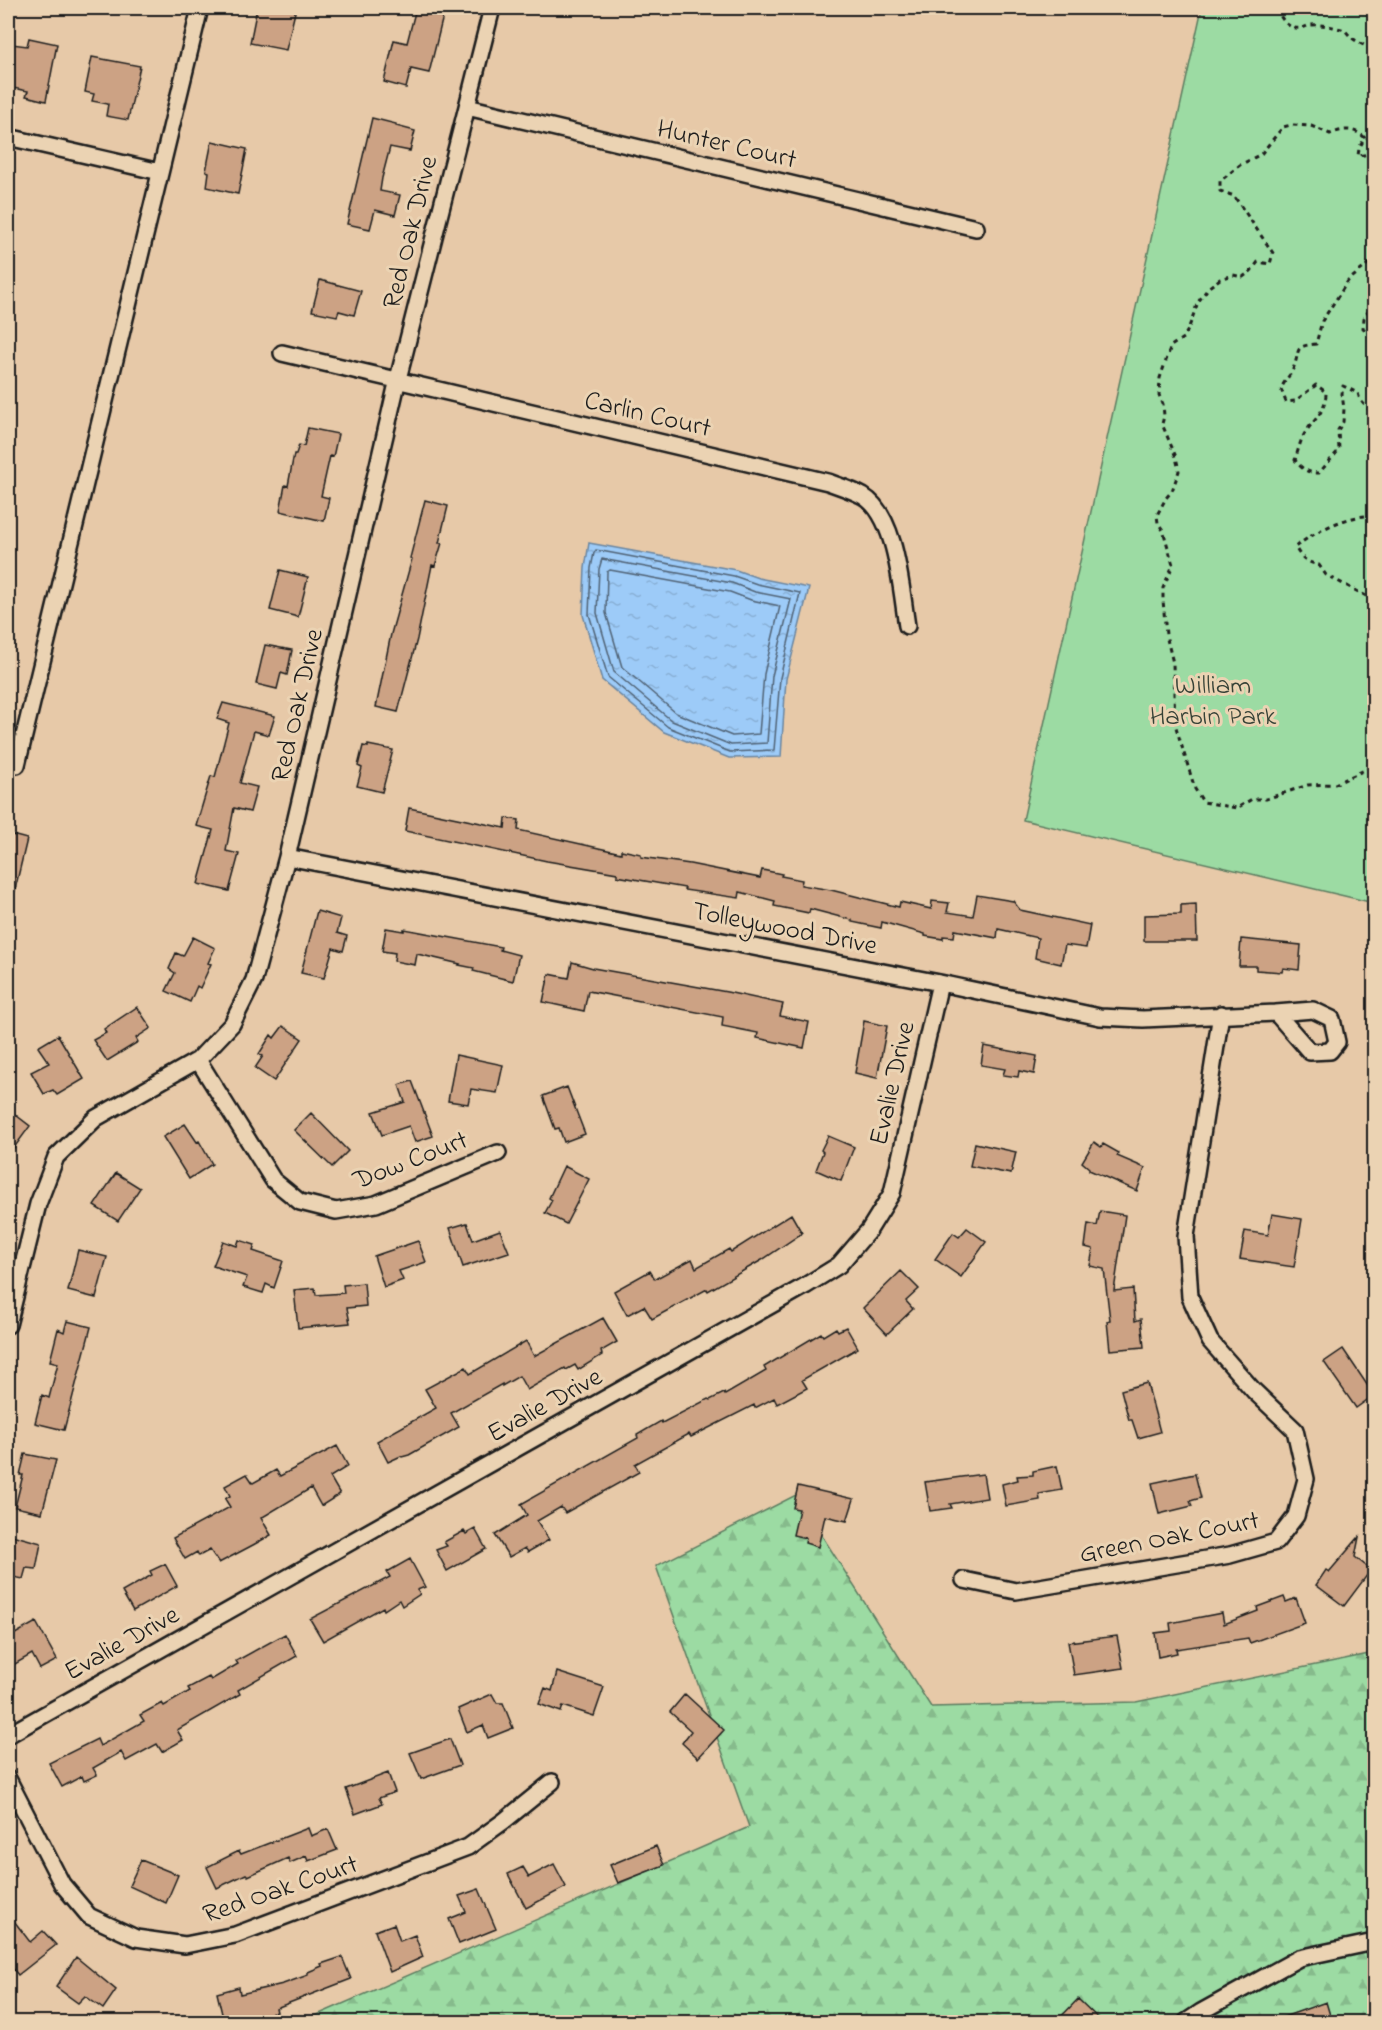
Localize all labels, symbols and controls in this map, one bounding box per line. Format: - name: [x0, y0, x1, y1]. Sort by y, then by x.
- street label: Hunter Court: [653, 110, 800, 180]
- street label: Red Oak Drive: [374, 151, 449, 313]
- street label: Carlin Court: [580, 382, 715, 449]
- street label: Red Oak Drive: [262, 624, 335, 786]
- park label: William Harbin Park: [1150, 667, 1276, 737]
- street label: Tolleywood Drive: [689, 892, 881, 967]
- street label: Evalie Drive: [860, 1017, 927, 1149]
- street label: Dow Court: [347, 1122, 474, 1201]
- street label: Evalie Drive: [481, 1358, 611, 1454]
- street label: Green Oak Court: [1076, 1502, 1263, 1575]
- street label: Evalie Drive: [58, 1596, 188, 1692]
- street label: Red Oak Court: [198, 1846, 364, 1935]

